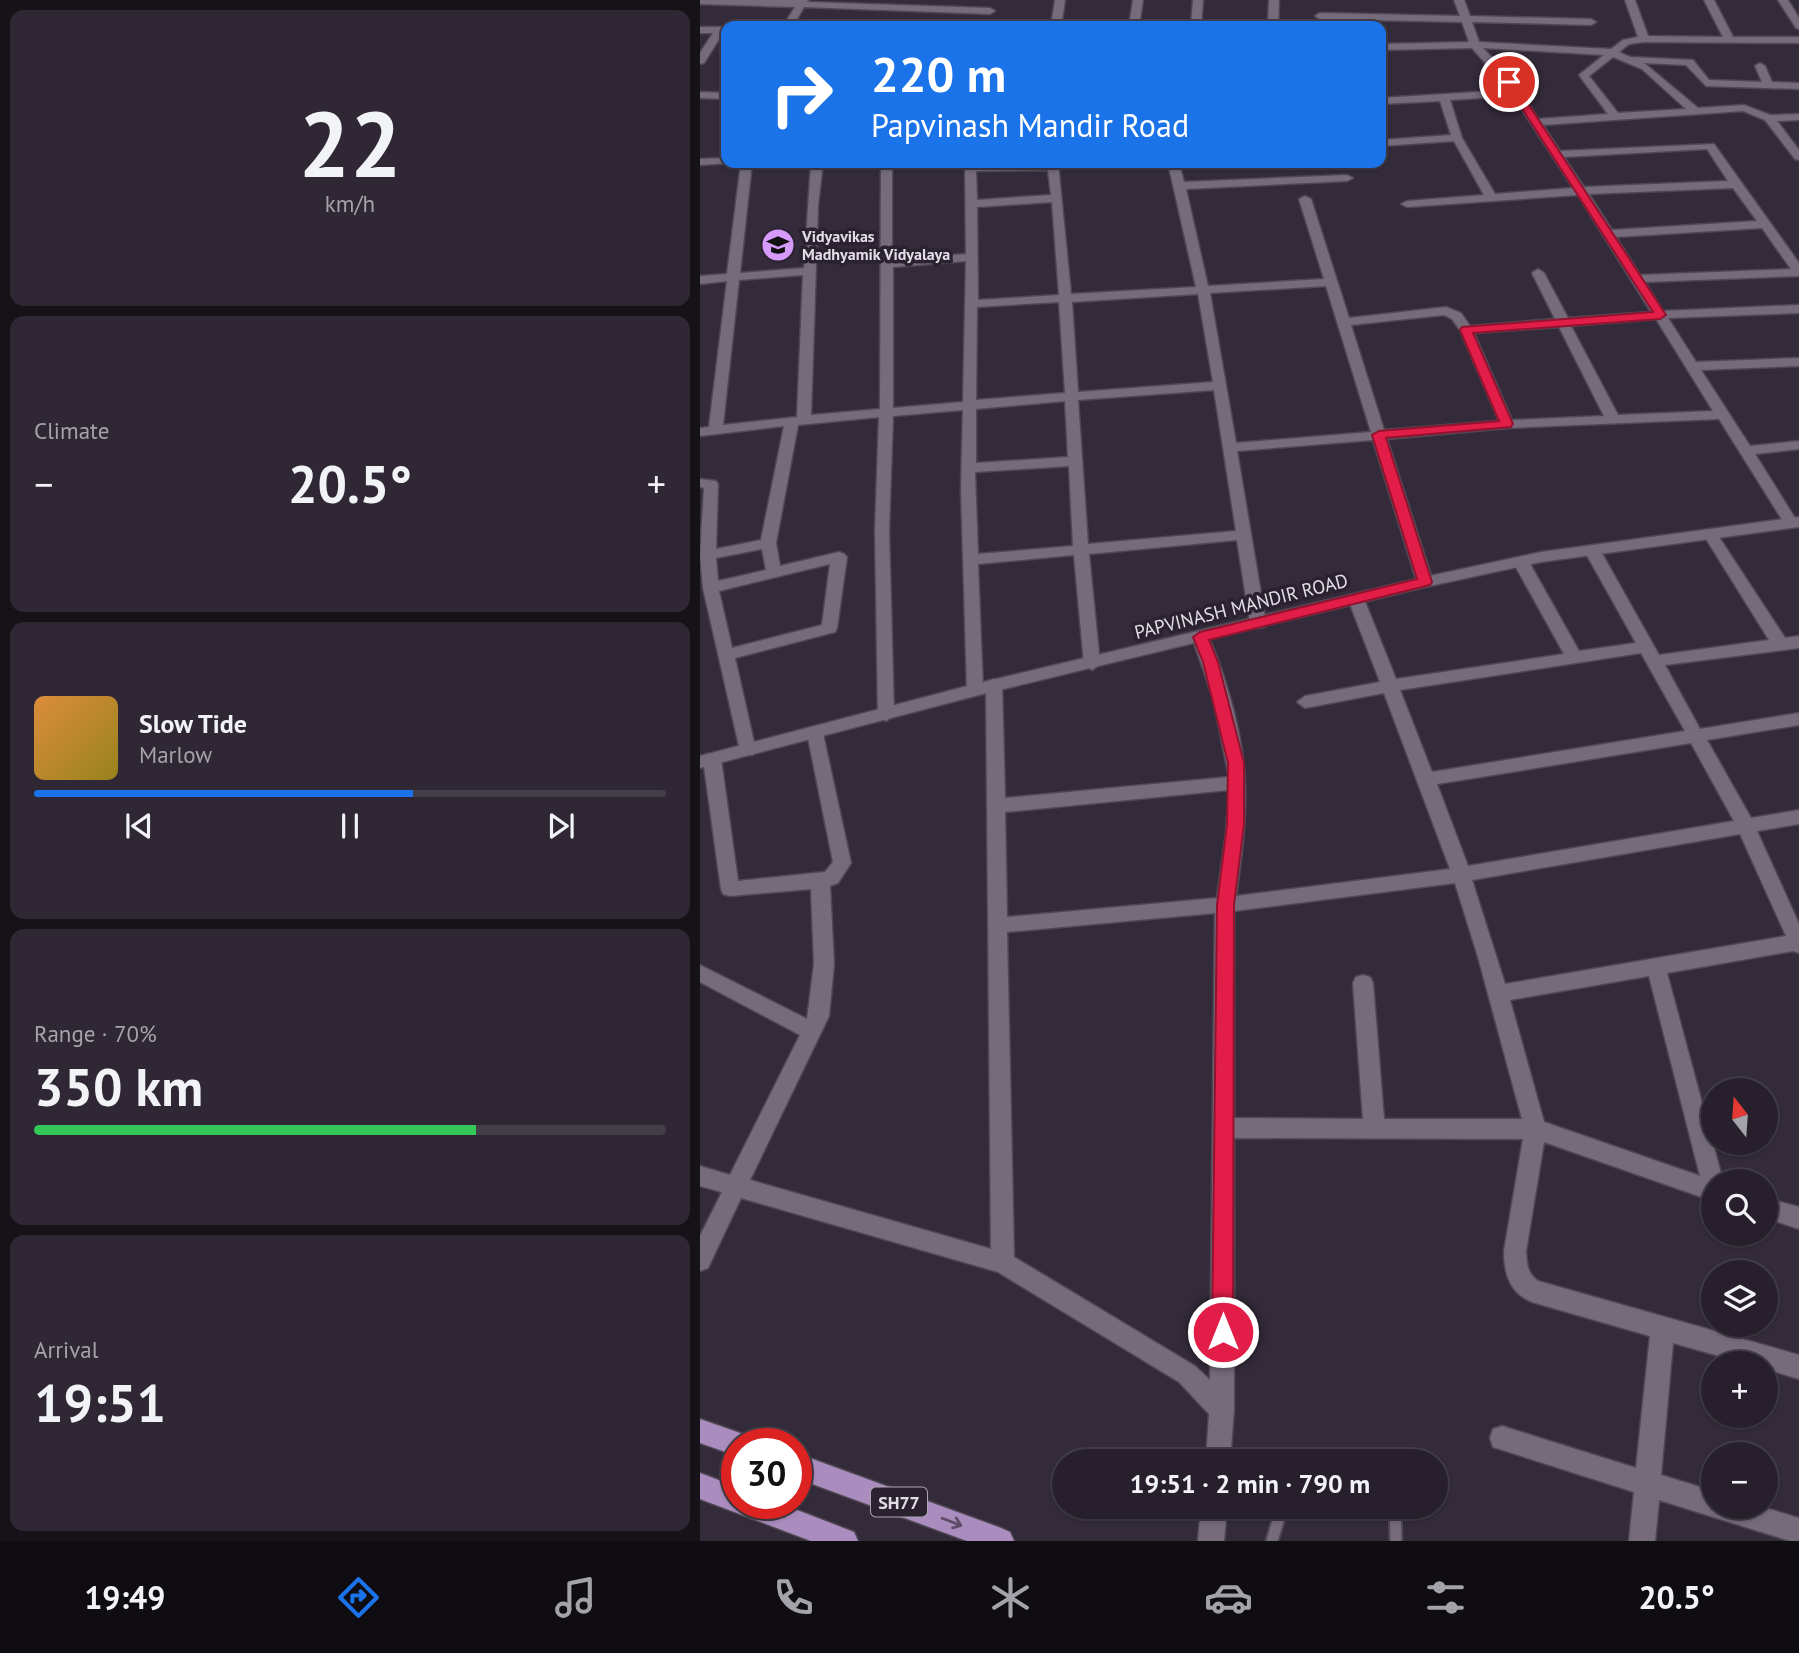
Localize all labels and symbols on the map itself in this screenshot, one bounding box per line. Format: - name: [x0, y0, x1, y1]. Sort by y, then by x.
- pin: [1479, 52, 1539, 112]
- school or university icon: Vidyavikas Madhyamik Vidyalaya: [759, 226, 797, 264]
- place label: Vidyavikas Madhyamik Vidyalaya: [801, 226, 950, 264]
- street label: PAPVINASH MANDIR ROAD: [1132, 568, 1350, 644]
- north arrow: [1701, 1078, 1778, 1155]
- position arrow: [1186, 1295, 1260, 1369]
- speed limit sign: 30: [721, 1428, 812, 1519]
- road number: SH77: [871, 1488, 927, 1517]
- one-way arrow: [941, 1517, 963, 1530]

